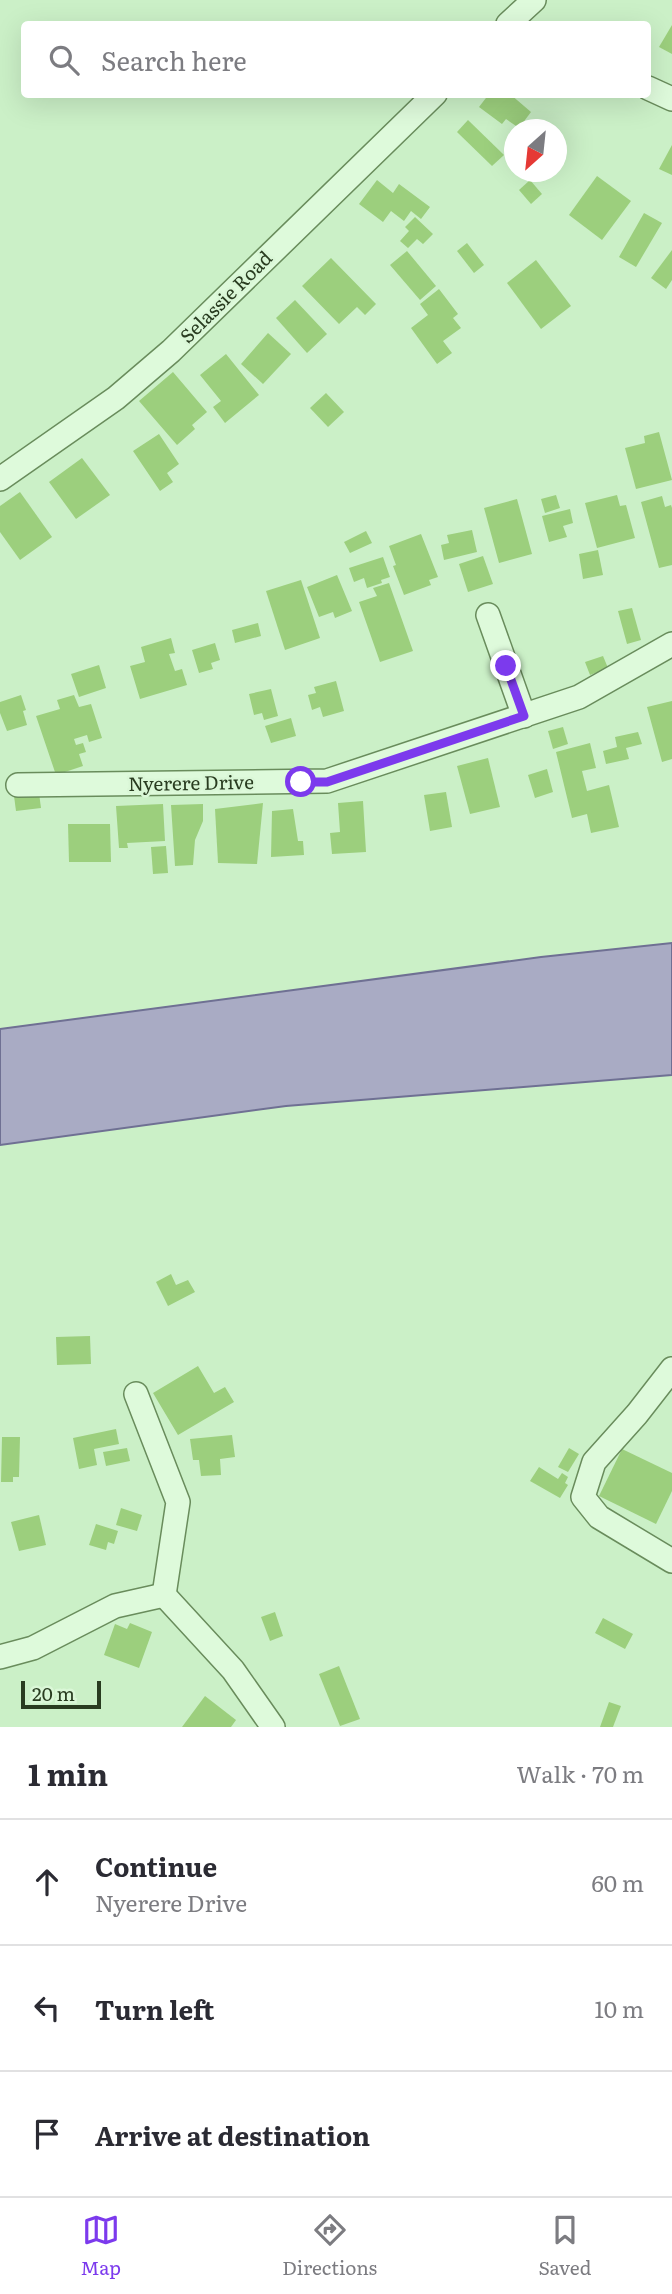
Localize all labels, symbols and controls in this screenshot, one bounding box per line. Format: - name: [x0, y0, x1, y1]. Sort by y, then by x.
- search box: [21, 21, 651, 98]
- text: Search here: [101, 40, 247, 79]
- icon: search: [45, 41, 83, 79]
- north arrow: [504, 119, 567, 182]
- street label: Selassie Road: [173, 243, 278, 349]
- route end: [490, 650, 521, 681]
- route start: [285, 766, 316, 797]
- street label: Nyerere Drive: [128, 767, 254, 797]
- scale bar: [21, 1678, 102, 1710]
- text: 20 m: [32, 1679, 75, 1707]
- text: 1 min: [28, 1751, 108, 1795]
- text: Walk · 70 m: [516, 1756, 644, 1790]
- text: Continue: [95, 1846, 217, 1885]
- icon: ahead: [28, 1863, 66, 1901]
- text: 60 m: [591, 1865, 644, 1899]
- text: Nyerere Drive: [95, 1885, 247, 1919]
- icon: left: [28, 1989, 66, 2027]
- text: Turn left: [95, 1989, 214, 2028]
- text: 10 m: [594, 1991, 644, 2025]
- icon: arrive: [28, 2115, 66, 2153]
- text: Arrive at destination: [95, 2115, 370, 2154]
- tab: Map: [81, 2211, 121, 2281]
- tab: Directions: [282, 2211, 377, 2281]
- tab: Saved: [538, 2211, 591, 2281]

